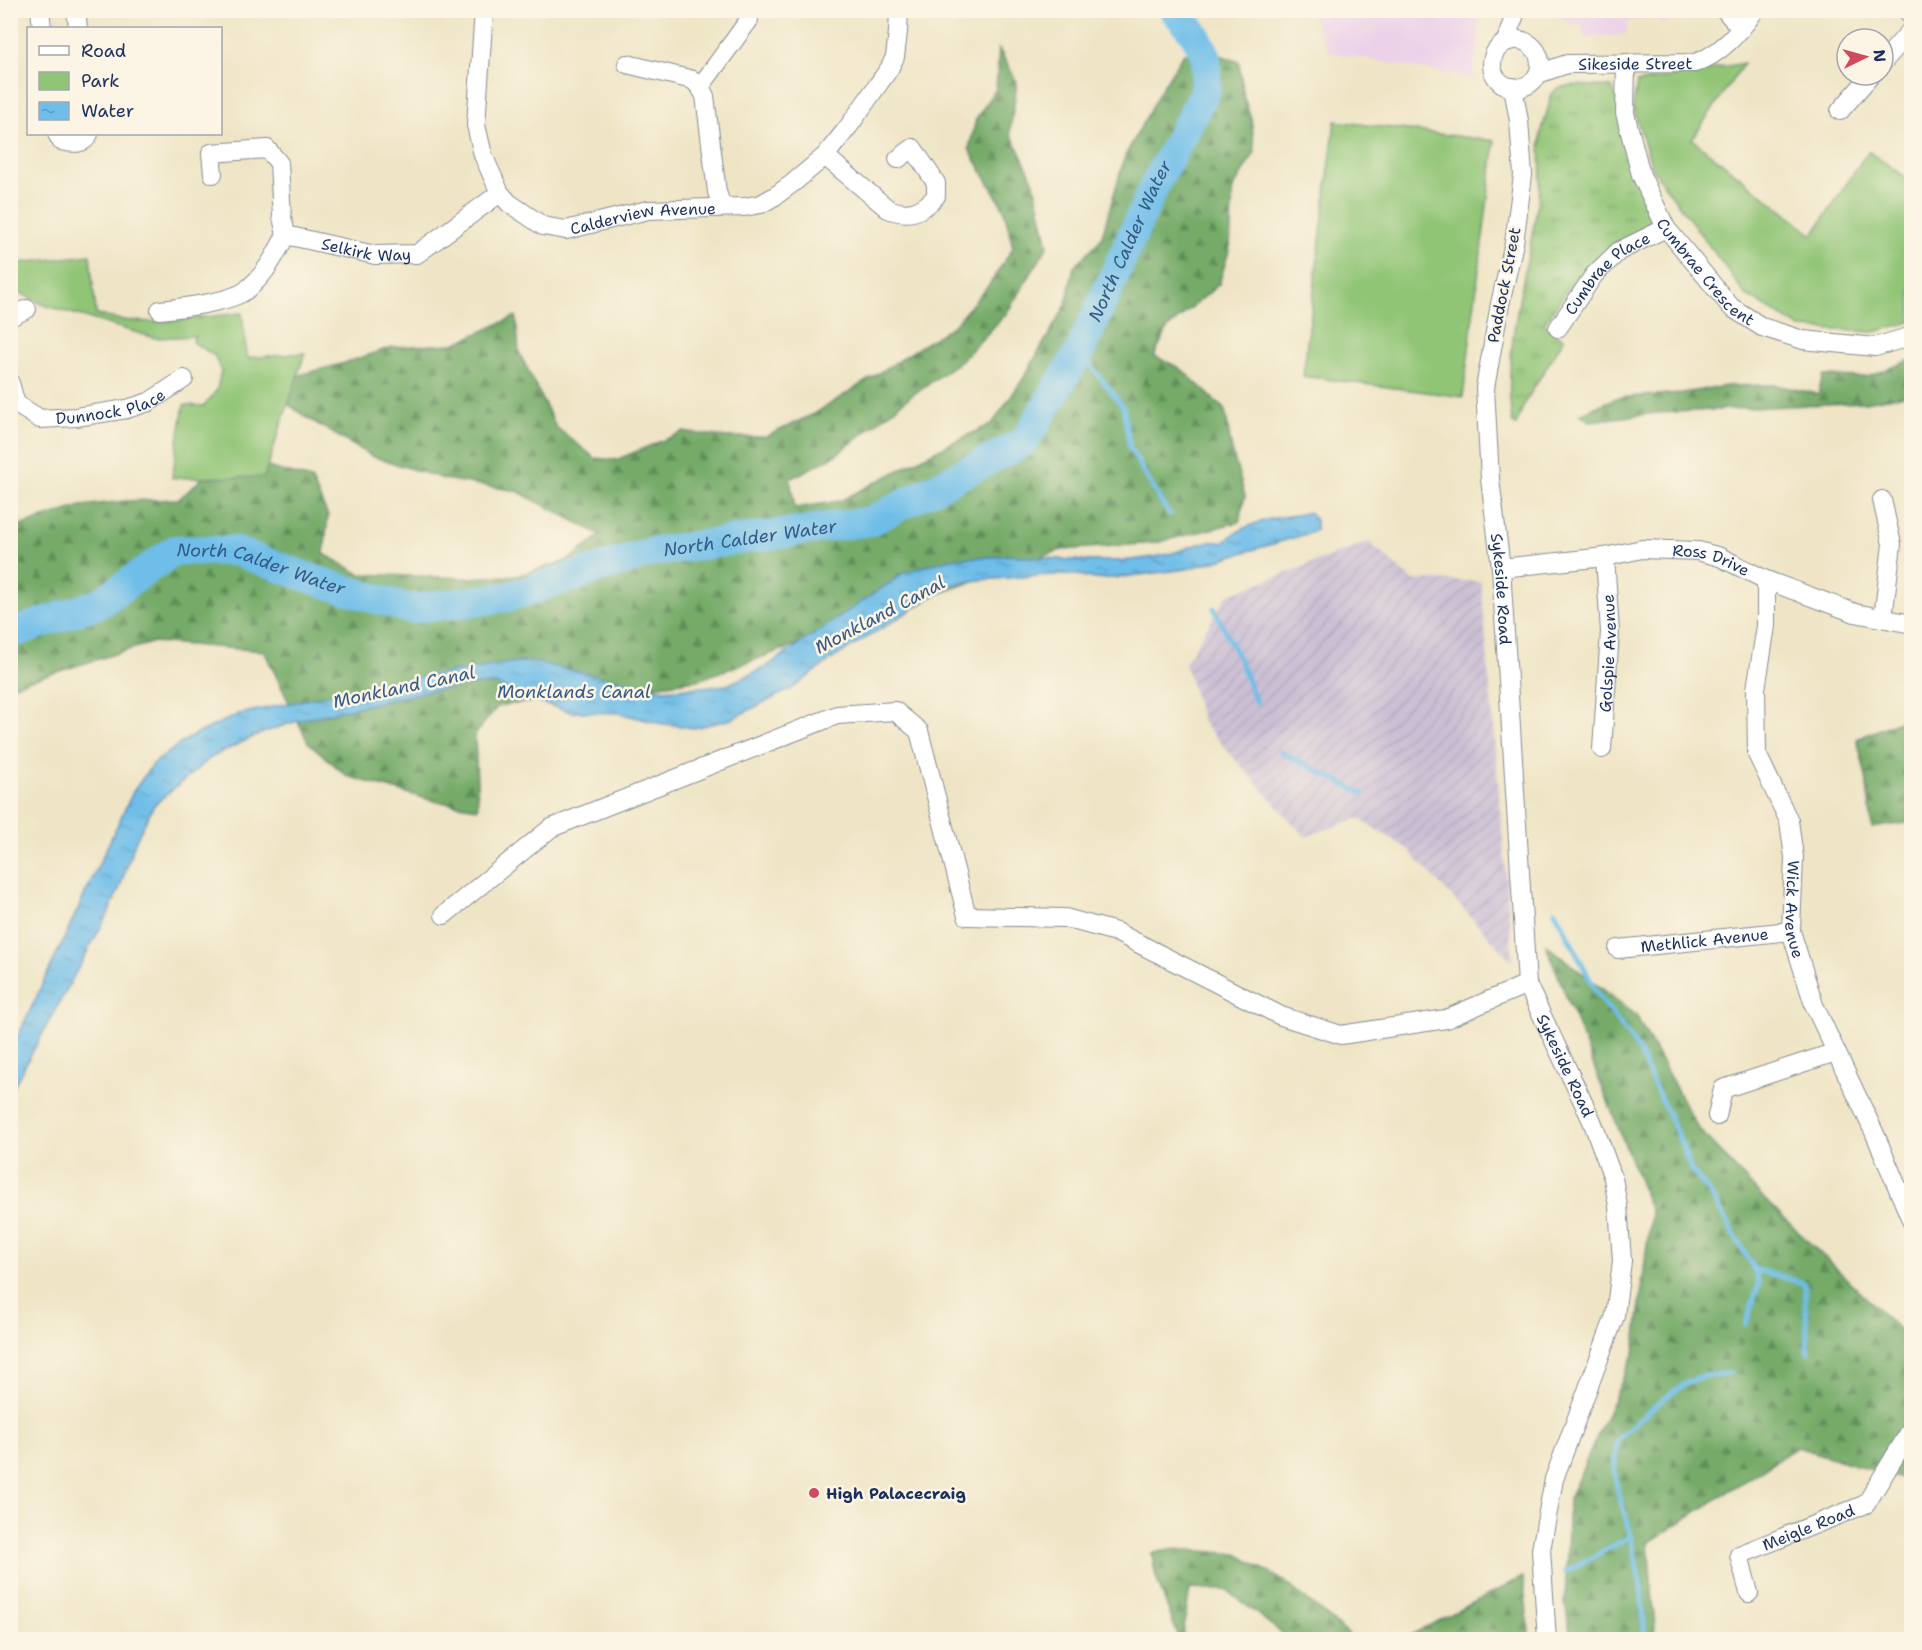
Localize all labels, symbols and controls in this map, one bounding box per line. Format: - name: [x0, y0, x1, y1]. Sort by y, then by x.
- legend: [27, 27, 222, 135]
- north arrow: [1835, 27, 1895, 87]
- text: Road: [81, 39, 126, 63]
- text: N: [1868, 49, 1890, 63]
- street label: Sikeside Street: [1578, 53, 1693, 74]
- text: Park: [81, 69, 120, 93]
- text: Water: [81, 99, 134, 123]
- water label: North Calder Water: [1083, 156, 1178, 326]
- street label: Calderview Avenue: [568, 197, 716, 239]
- street label: Cumbrae Crescent: [1652, 215, 1759, 330]
- street label: Paddock Street: [1482, 225, 1526, 345]
- street label: Cumbrae Place: [1560, 227, 1653, 319]
- street label: Selkirk Way: [319, 233, 411, 266]
- street label: Dunnock Place: [55, 384, 169, 429]
- water label: North Calder Water: [662, 514, 839, 562]
- street label: Sykeside Road: [1486, 532, 1516, 645]
- water label: North Calder Water: [176, 538, 349, 601]
- street label: Ross Drive: [1672, 540, 1753, 581]
- water label: Monkland Canal: [811, 570, 950, 660]
- street label: Golspie Avenue: [1594, 593, 1621, 713]
- water label: Monkland Canal: [331, 660, 477, 714]
- water label: Monklands Canal: [497, 680, 651, 704]
- street label: Wick Avenue: [1781, 860, 1809, 961]
- street label: Methlick Avenue: [1639, 923, 1770, 957]
- street label: Sykeside Road: [1532, 1010, 1599, 1120]
- place label: High Palacecraig: [826, 1483, 966, 1504]
- marker: High Palacecraig: [807, 1486, 821, 1500]
- street label: Meigle Road: [1759, 1499, 1858, 1555]

